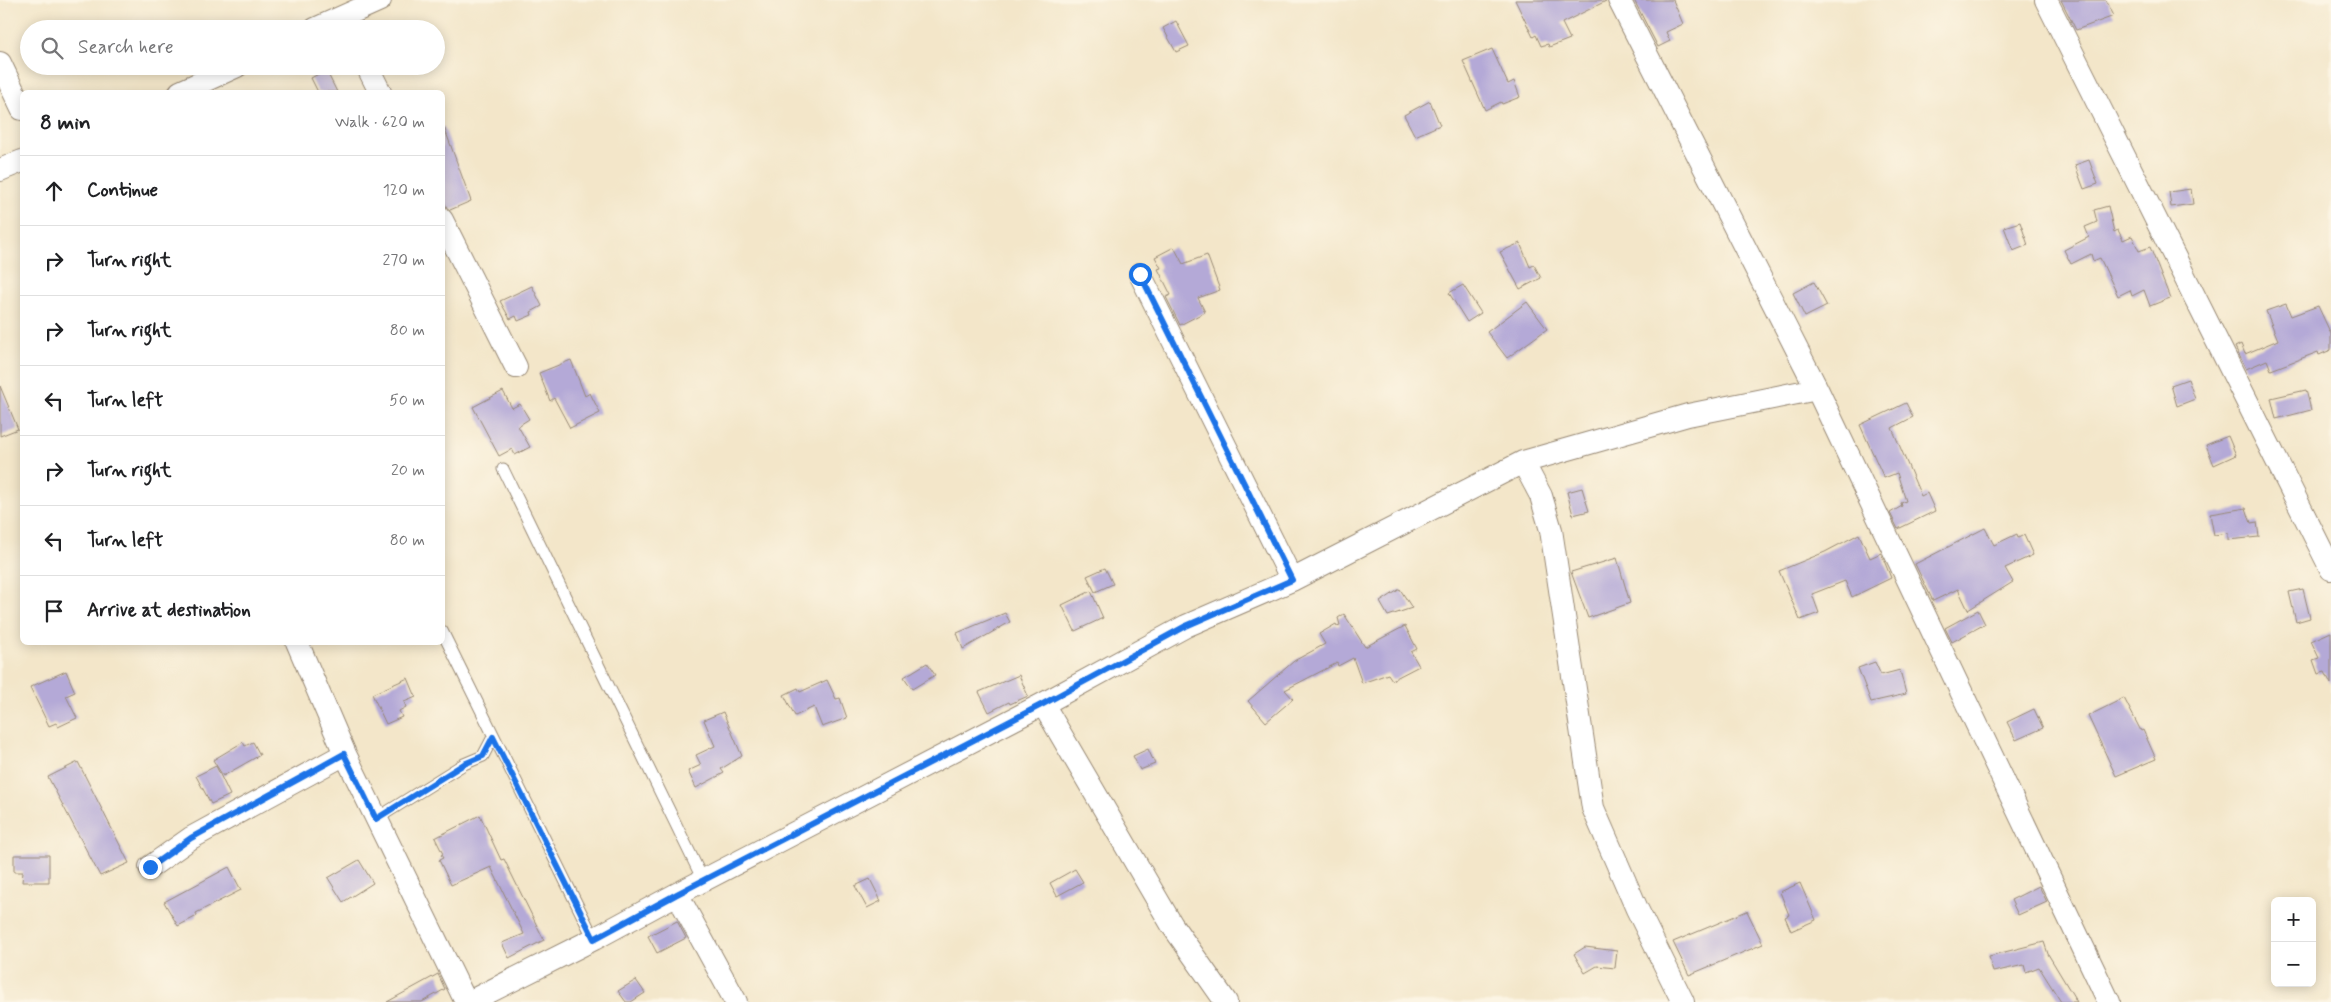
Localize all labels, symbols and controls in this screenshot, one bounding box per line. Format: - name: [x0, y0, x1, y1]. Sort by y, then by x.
- search box: [20, 20, 445, 75]
- icon: search: [38, 34, 66, 62]
- text: Search here: [78, 35, 174, 60]
- text: 8 min: [40, 109, 91, 137]
- text: Walk · 620 m: [335, 112, 425, 133]
- icon: ahead: [40, 177, 68, 205]
- text: Continue: [87, 178, 158, 203]
- text: 120 m: [383, 180, 425, 201]
- icon: right: [40, 247, 68, 275]
- text: Turn right: [87, 248, 171, 273]
- text: 270 m: [382, 250, 425, 271]
- route start: [1129, 263, 1152, 286]
- icon: right: [40, 317, 68, 345]
- text: Turn right: [87, 318, 171, 343]
- text: 80 m: [390, 320, 425, 341]
- icon: left: [40, 387, 68, 415]
- text: Turn left: [87, 388, 163, 413]
- text: 50 m: [389, 390, 425, 411]
- icon: right: [40, 457, 68, 485]
- text: Turn right: [87, 458, 171, 483]
- text: 20 m: [391, 460, 425, 481]
- icon: left: [40, 527, 68, 555]
- text: Turn left: [87, 528, 163, 553]
- text: 80 m: [390, 530, 425, 551]
- icon: arrive: [40, 597, 68, 625]
- text: Arrive at destination: [87, 598, 251, 623]
- route end: [139, 856, 162, 879]
- map controls: [2271, 897, 2316, 987]
- button: +: [2271, 897, 2316, 942]
- button: −: [2271, 942, 2316, 987]

